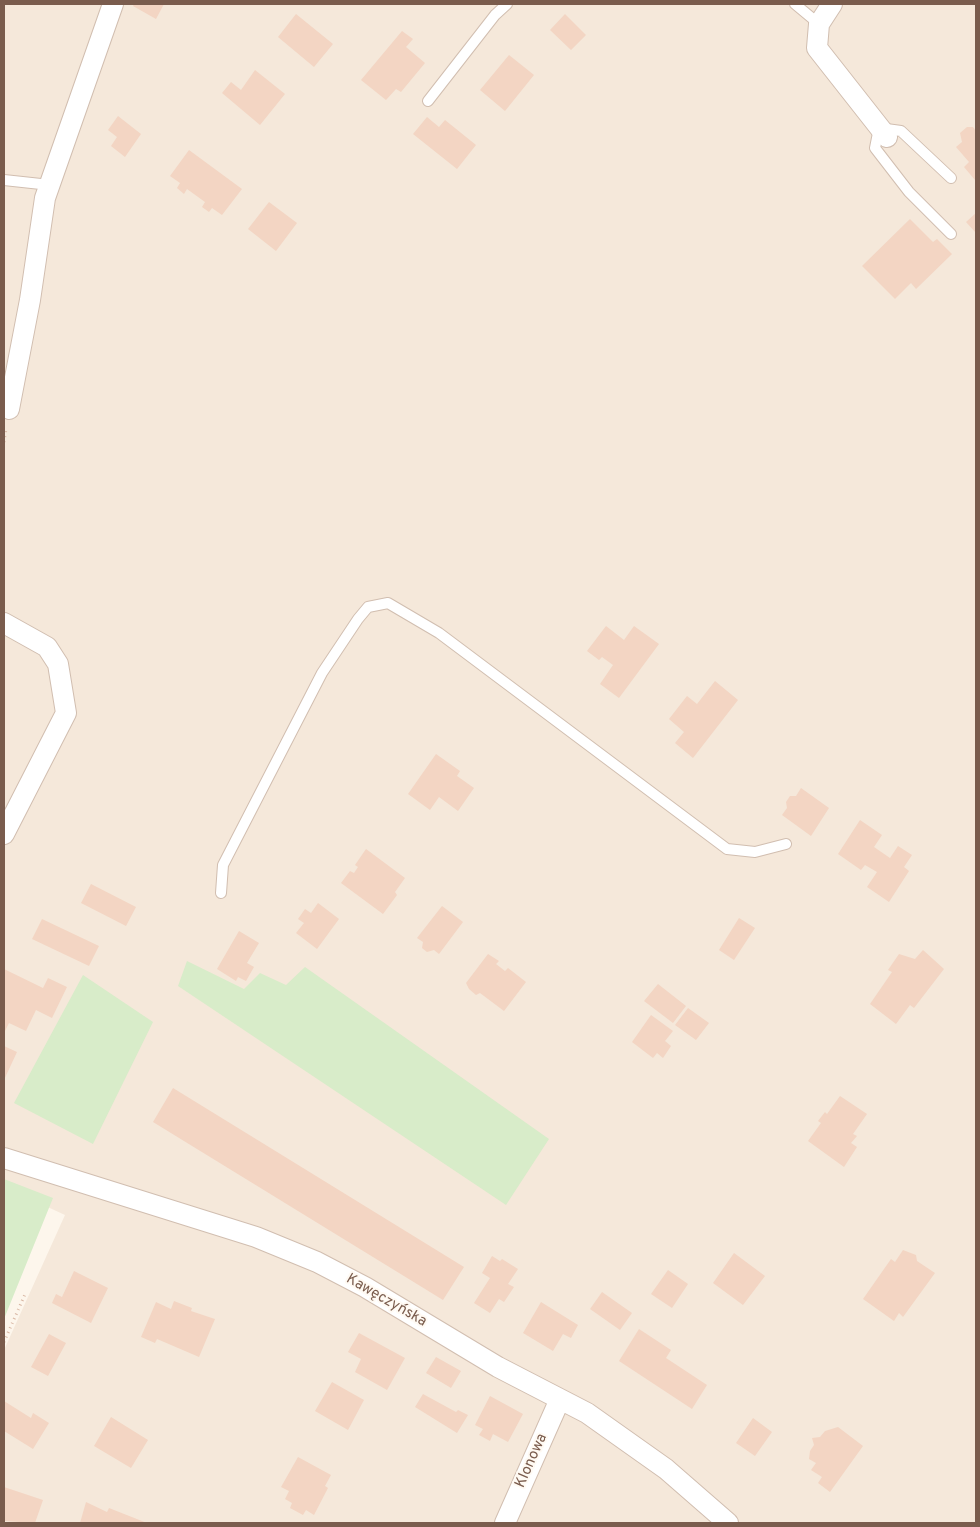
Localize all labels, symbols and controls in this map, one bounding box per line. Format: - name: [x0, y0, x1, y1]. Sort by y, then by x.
- street label: Kawęczyńska: [342, 1271, 430, 1331]
- street label: Klonowa: [512, 1431, 552, 1491]

